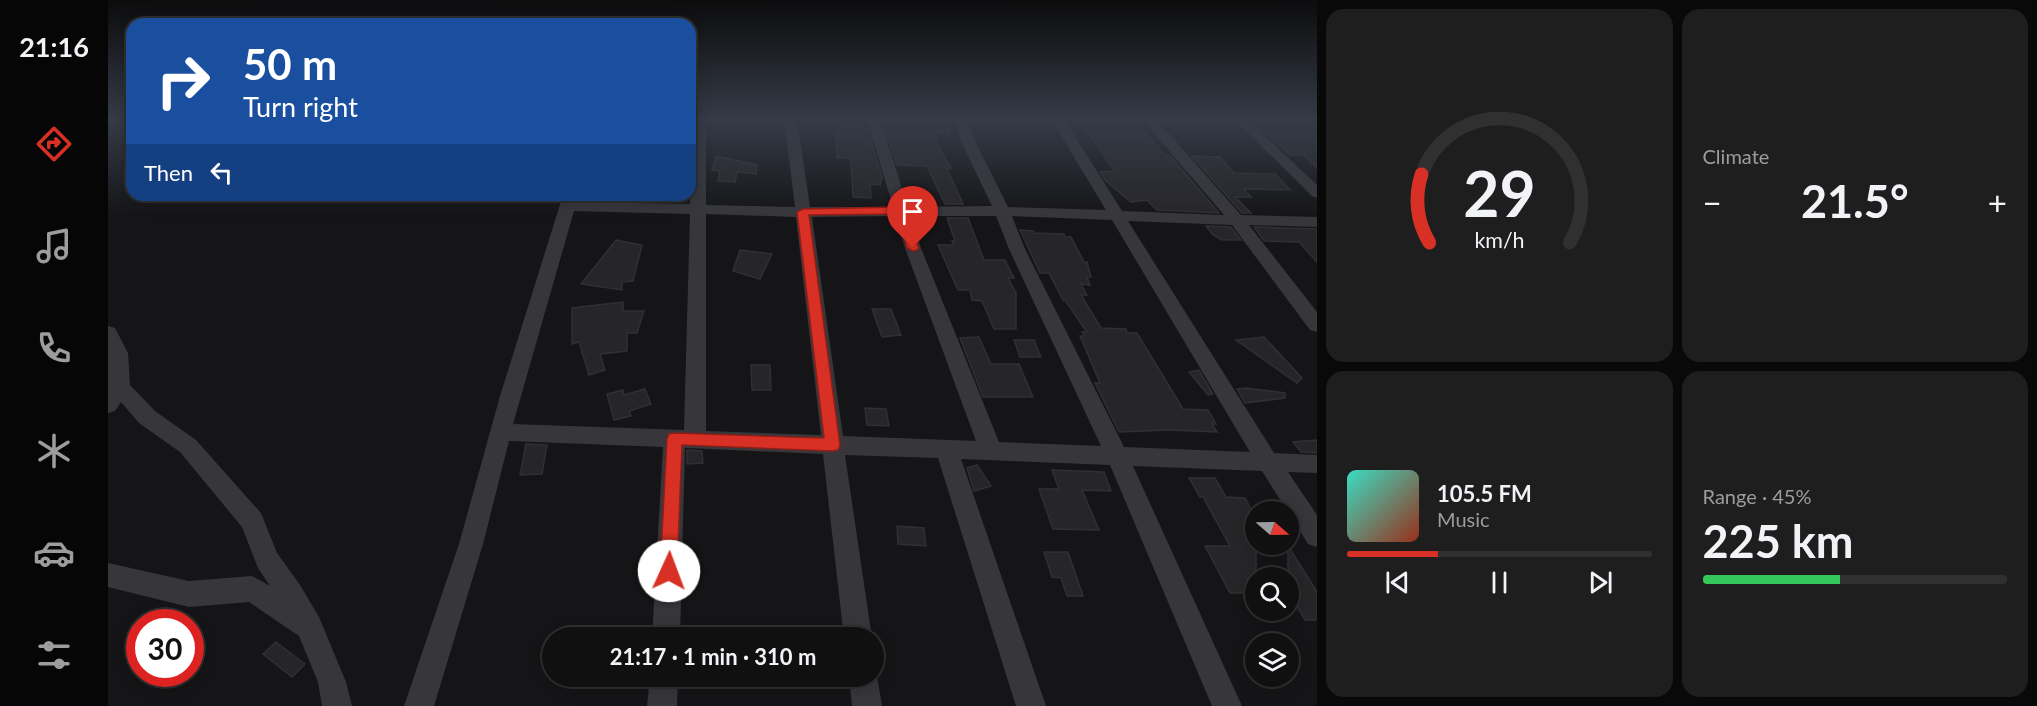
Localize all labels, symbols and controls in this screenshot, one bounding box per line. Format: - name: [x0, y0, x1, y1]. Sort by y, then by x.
- text: 21:16: [19, 30, 89, 63]
- text: 50 m: [243, 39, 337, 89]
- icon: right: [144, 42, 222, 120]
- text: Turn right: [243, 90, 358, 123]
- icon: directions: [33, 123, 75, 165]
- text: Climate: [1703, 144, 1769, 168]
- text: 29: [1463, 155, 1535, 230]
- icon: left: [205, 156, 238, 189]
- text: Then: [144, 159, 193, 186]
- text: 21.5°: [1801, 174, 1909, 228]
- text: −: [1703, 182, 1722, 222]
- text: +: [1988, 182, 2007, 222]
- pin: [887, 186, 938, 248]
- icon: arrive: [896, 195, 929, 228]
- icon: music: [33, 225, 75, 267]
- text: km/h: [1474, 227, 1524, 253]
- icon: phone: [33, 327, 75, 369]
- icon: climate: [33, 430, 75, 472]
- text: 105.5 FM: [1437, 480, 1532, 507]
- text: Range · 45%: [1703, 484, 1811, 508]
- north arrow: [1245, 501, 1299, 555]
- map controls: [1245, 501, 1299, 687]
- text: Music: [1437, 507, 1490, 531]
- text: 225 km: [1703, 514, 1853, 568]
- icon: car: [33, 532, 75, 574]
- position arrow: [637, 539, 701, 603]
- icon: previous: [1381, 566, 1414, 599]
- icon: pause: [1483, 566, 1516, 599]
- icon: next: [1584, 566, 1617, 599]
- button: search: [1245, 567, 1299, 621]
- speed limit sign: 30: [126, 609, 204, 687]
- button: layers: [1245, 633, 1299, 687]
- icon: filters: [33, 634, 75, 676]
- text: 21:17 · 1 min · 310 m: [610, 643, 816, 670]

